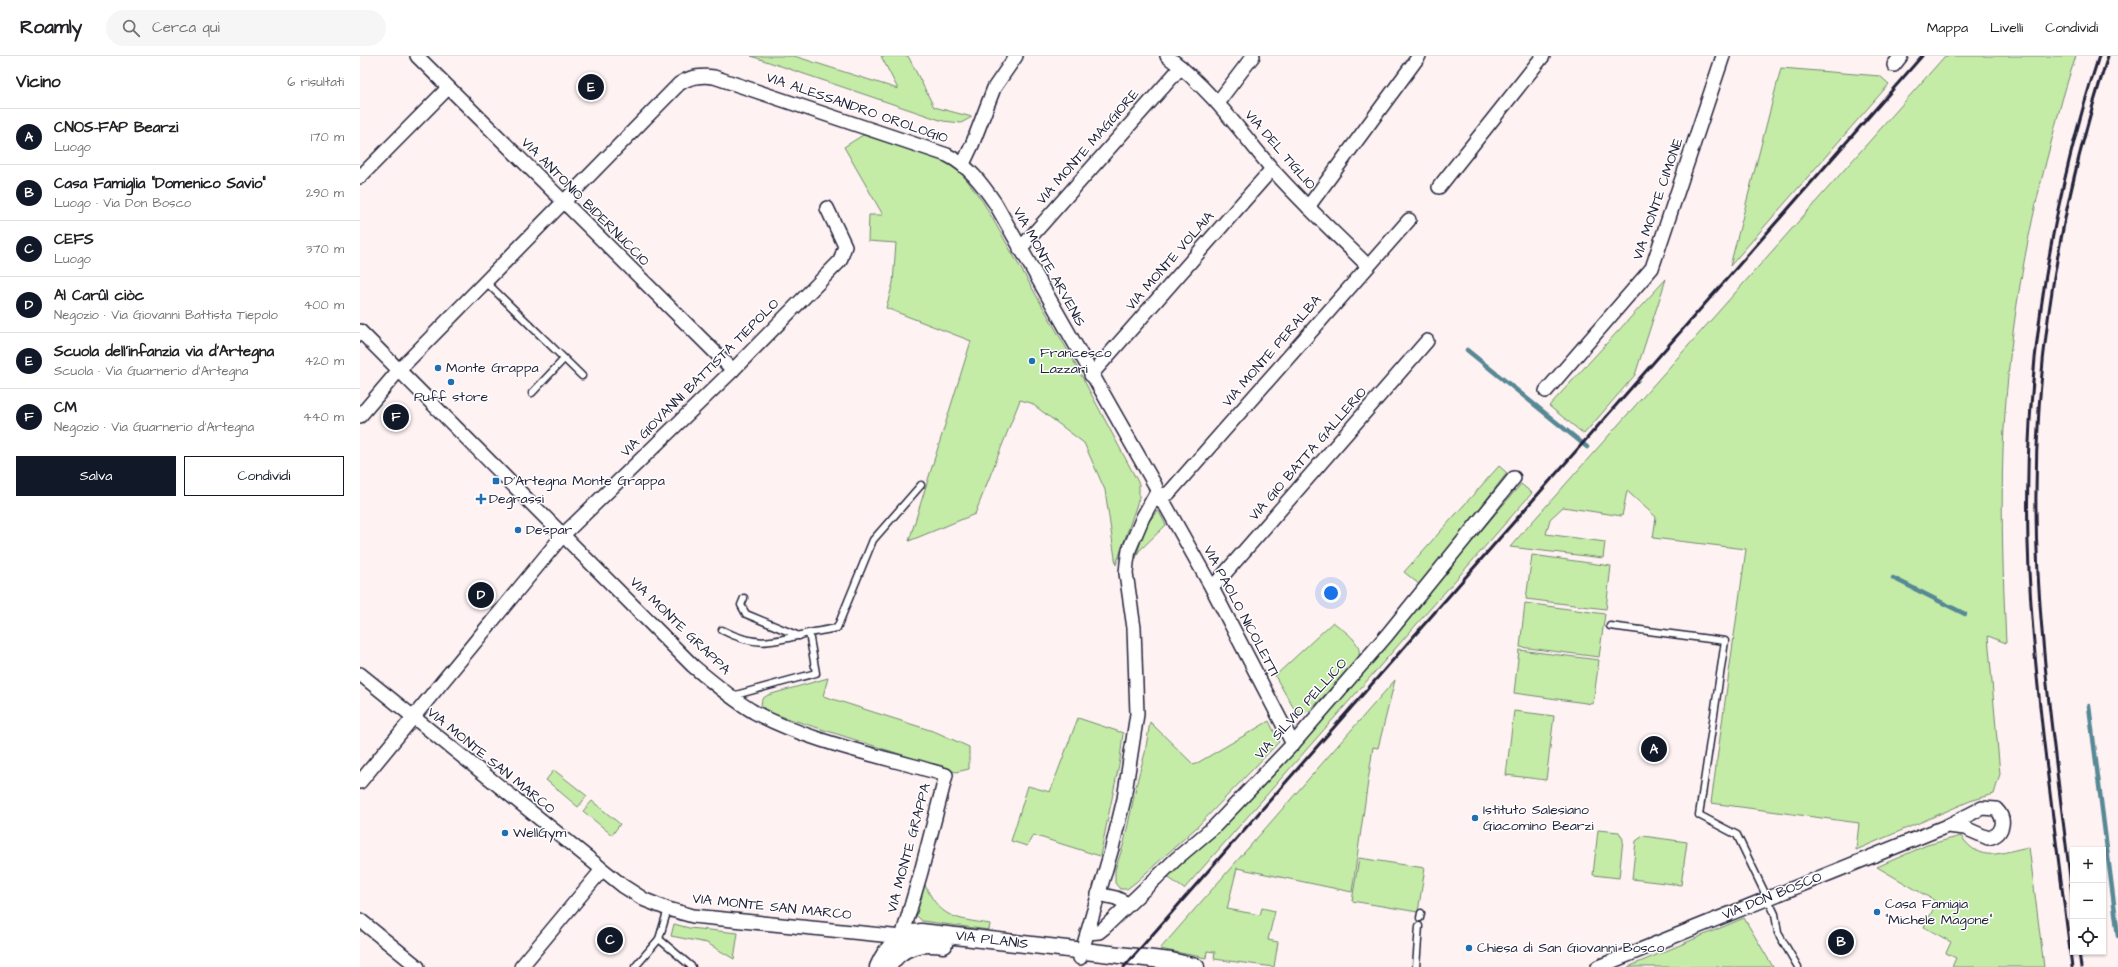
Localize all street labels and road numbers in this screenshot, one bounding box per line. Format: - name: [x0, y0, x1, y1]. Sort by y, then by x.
- street label: VIA ALESSANDRO OROLOGIO: [763, 67, 951, 149]
- street label: VIA MONTE MAGGIORE: [1032, 84, 1144, 209]
- street label: VIA DEL TIGLIO: [1240, 106, 1320, 194]
- street label: VIA ANTONIO BIDERNUCCIO: [516, 133, 654, 271]
- street label: VIA MONTE CIMONE: [1628, 135, 1689, 263]
- street label: VIA MONTE ARVENIS: [1008, 204, 1090, 330]
- street label: VIA MONTE VOLAIA: [1121, 207, 1219, 315]
- street label: VIA MONTE PERALBA: [1218, 291, 1326, 411]
- street label: VIA GIOVANNI BATTISTA TIEPOLO: [616, 294, 784, 462]
- street label: VIA GIO BATTA GALLERIO: [1244, 383, 1372, 525]
- street label: VIA PAOLO NICOLETTI: [1198, 542, 1284, 680]
- street label: VIA MONTE GRAPPA: [625, 573, 735, 680]
- street label: VIA SILVIO PELLICO: [1250, 654, 1352, 764]
- street label: VIA MONTE SAN MARCO: [423, 703, 559, 819]
- street label: VIA MONTE GRAPPA: [882, 781, 936, 915]
- street label: VIA DON BOSCO: [1719, 867, 1825, 925]
- street label: VIA MONTE SAN MARCO: [691, 889, 853, 925]
- street label: VIA PLANIS: [955, 926, 1029, 954]

